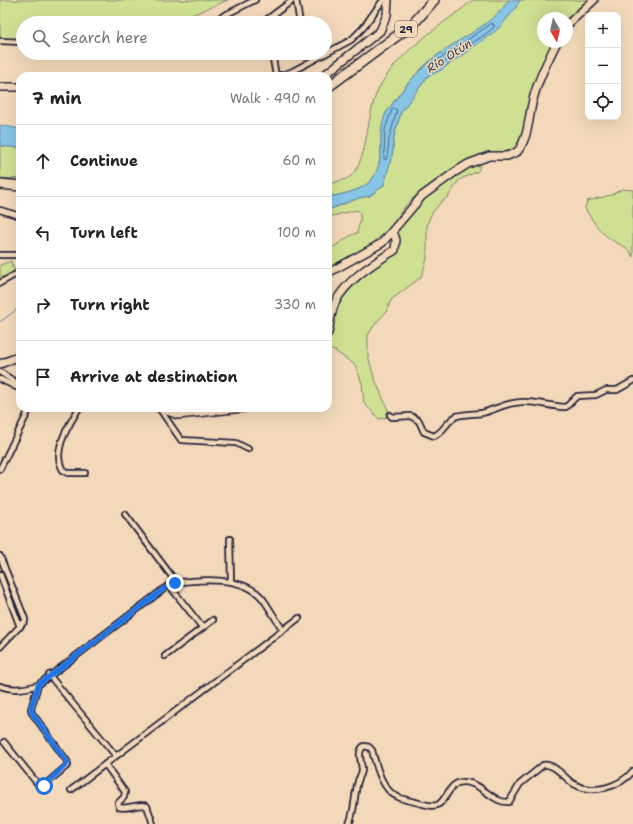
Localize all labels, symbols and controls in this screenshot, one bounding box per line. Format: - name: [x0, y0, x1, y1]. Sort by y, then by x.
- north arrow: [537, 12, 573, 48]
- map controls: [585, 12, 621, 120]
- button: +: [585, 12, 621, 48]
- search box: [16, 16, 332, 60]
- road number: 29: [395, 21, 417, 37]
- icon: search: [30, 27, 52, 49]
- text: Search here: [62, 28, 148, 48]
- water label: Río Otún: [423, 35, 475, 77]
- button: −: [585, 48, 621, 84]
- button: locate: [585, 84, 621, 120]
- text: 7 min: [32, 87, 82, 109]
- text: Walk · 490 m: [230, 90, 316, 107]
- icon: ahead: [32, 150, 54, 172]
- text: Continue: [70, 151, 138, 171]
- text: 60 m: [283, 152, 316, 169]
- icon: left: [32, 222, 54, 244]
- text: Turn left: [70, 223, 138, 243]
- text: 100 m: [277, 224, 316, 241]
- icon: right: [32, 294, 54, 316]
- text: Turn right: [70, 295, 150, 315]
- text: 330 m: [274, 296, 316, 313]
- icon: arrive: [32, 366, 54, 388]
- text: Arrive at destination: [70, 367, 238, 387]
- route end: [166, 574, 184, 592]
- route start: [35, 777, 53, 795]

